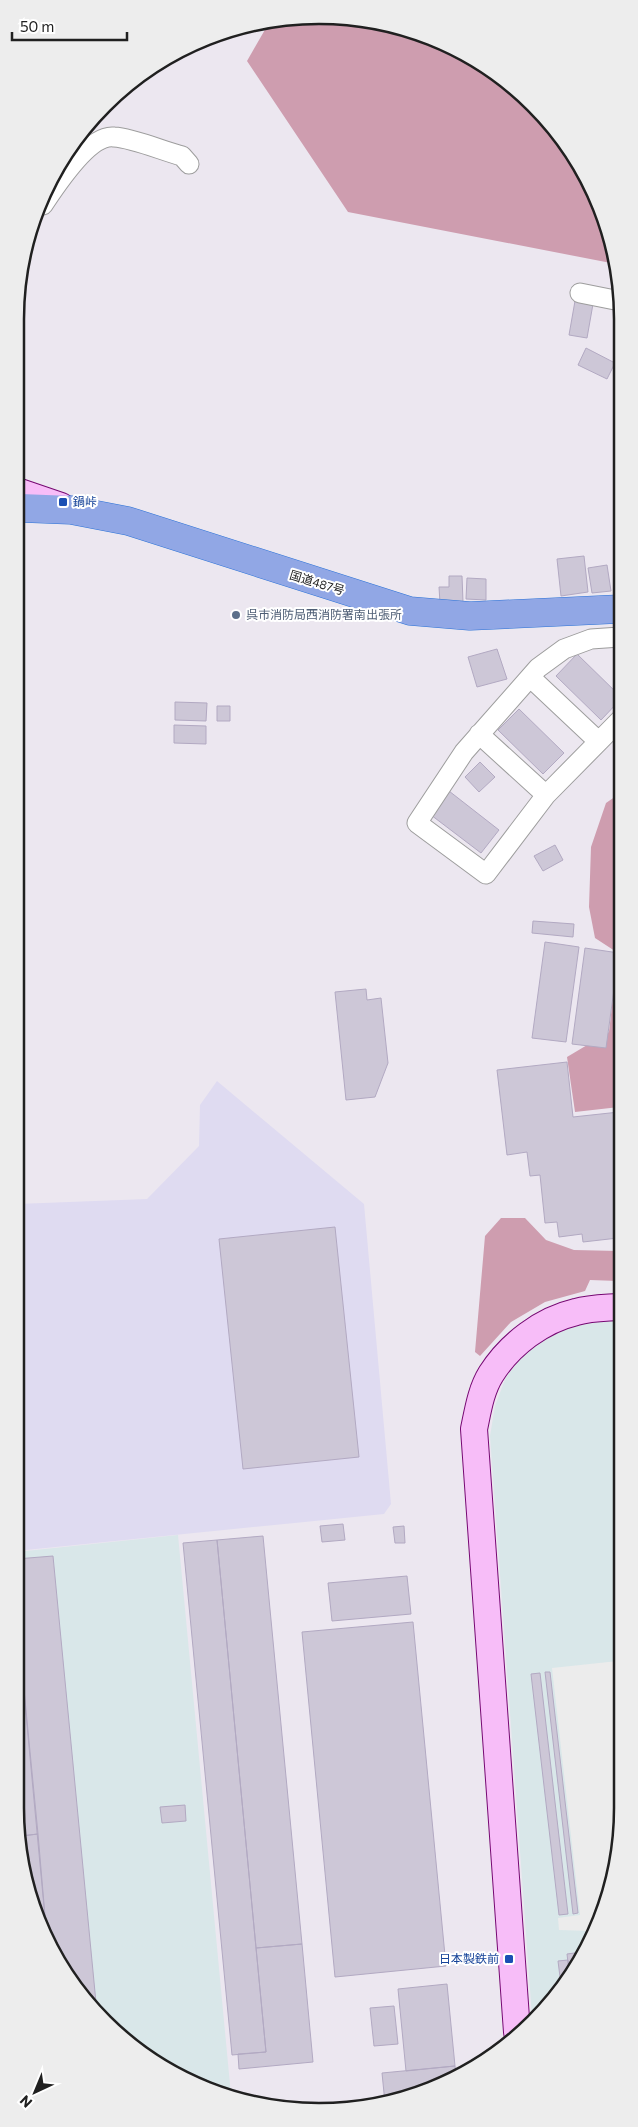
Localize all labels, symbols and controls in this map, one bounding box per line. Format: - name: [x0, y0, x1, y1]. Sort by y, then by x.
- scale bar: [12, 10, 128, 42]
- text: 50 m: [20, 17, 54, 35]
- place label: 鍋峠: [73, 494, 97, 508]
- marker: 鍋峠: [57, 496, 69, 508]
- street label: 国道487号: [288, 567, 346, 597]
- place label: 呉市消防局西消防署南出張所: [246, 607, 402, 621]
- marker: 呉市消防局西消防署南出張所: [230, 609, 242, 621]
- place label: 日本製鉄前: [439, 1951, 499, 1965]
- marker: 日本製鉄前: [503, 1953, 515, 1965]
- north arrow: [10, 2067, 60, 2117]
- text: N: [16, 2092, 35, 2111]

